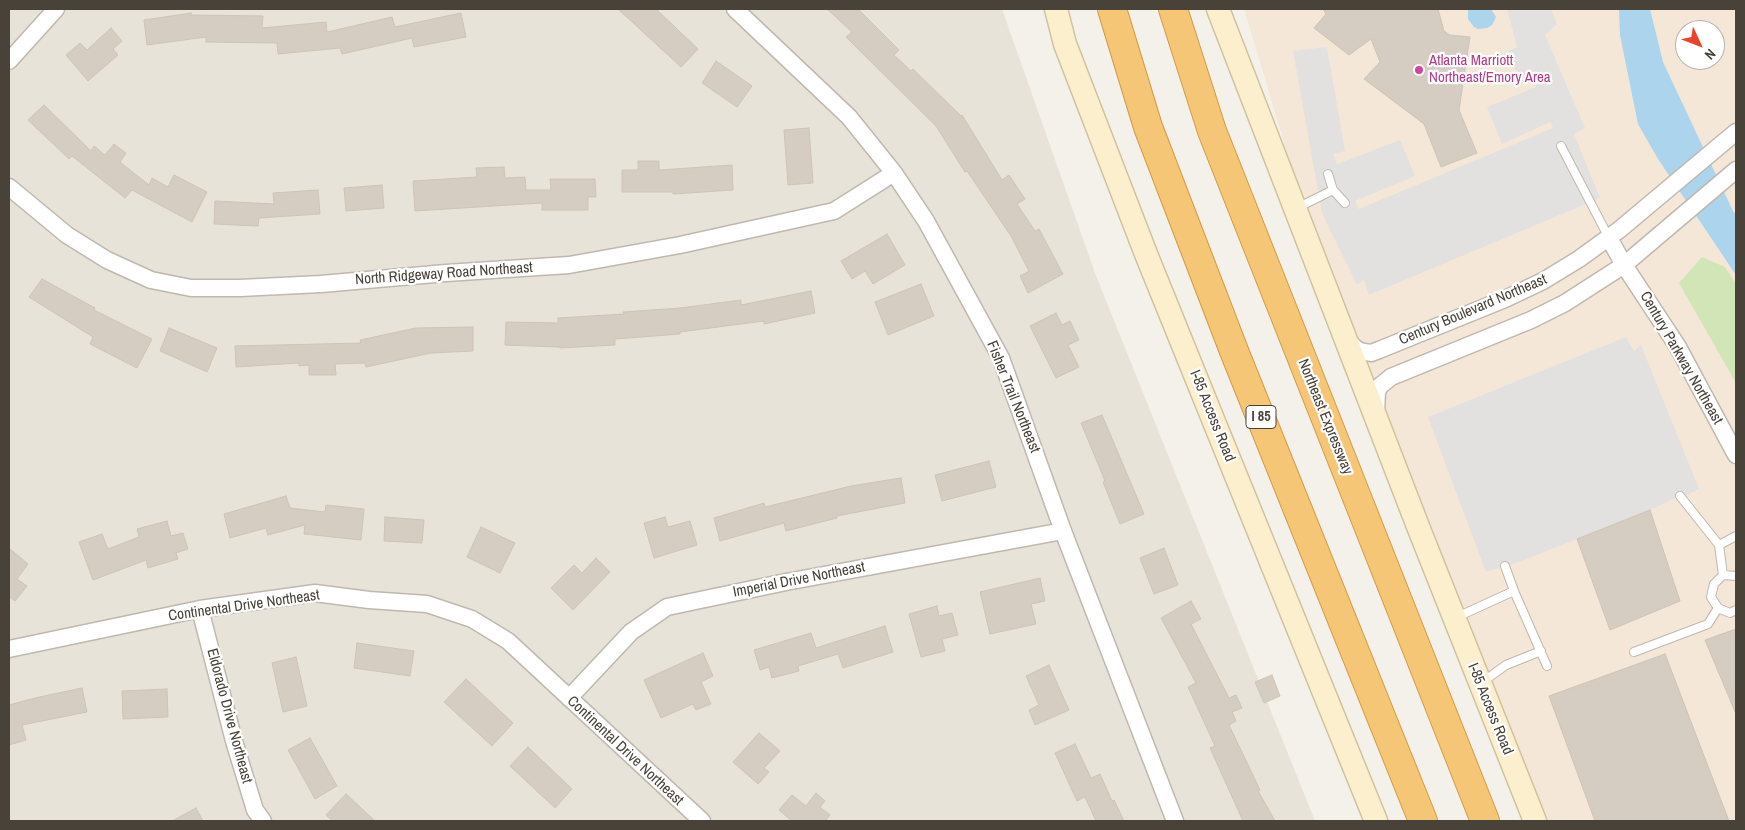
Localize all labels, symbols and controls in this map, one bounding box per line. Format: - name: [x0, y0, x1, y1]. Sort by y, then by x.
- north arrow: [1675, 20, 1725, 70]
- text: N: [1701, 45, 1720, 64]
- place label: Atlanta Marriott Northeast/Emory Area: [1429, 52, 1551, 87]
- marker: Atlanta Marriott Northeast/Emory Area: [1413, 64, 1425, 76]
- street label: North Ridgeway Road Northeast: [355, 259, 533, 289]
- street label: Century Boulevard Northeast: [1396, 271, 1550, 349]
- street label: Century Parkway Northeast: [1636, 288, 1726, 428]
- street label: Fisher Trail Northeast: [982, 338, 1044, 456]
- street label: Northeast Expressway: [1294, 357, 1356, 477]
- street label: I-85 Access Road: [1185, 368, 1239, 464]
- road number: I 85: [1246, 406, 1276, 428]
- street label: Imperial Drive Northeast: [732, 558, 866, 602]
- street label: Continental Drive Northeast: [167, 586, 321, 626]
- street label: Eldorado Drive Northeast: [202, 647, 256, 785]
- street label: I-85 Access Road: [1463, 661, 1517, 757]
- street label: Continental Drive Northeast: [563, 692, 687, 810]

